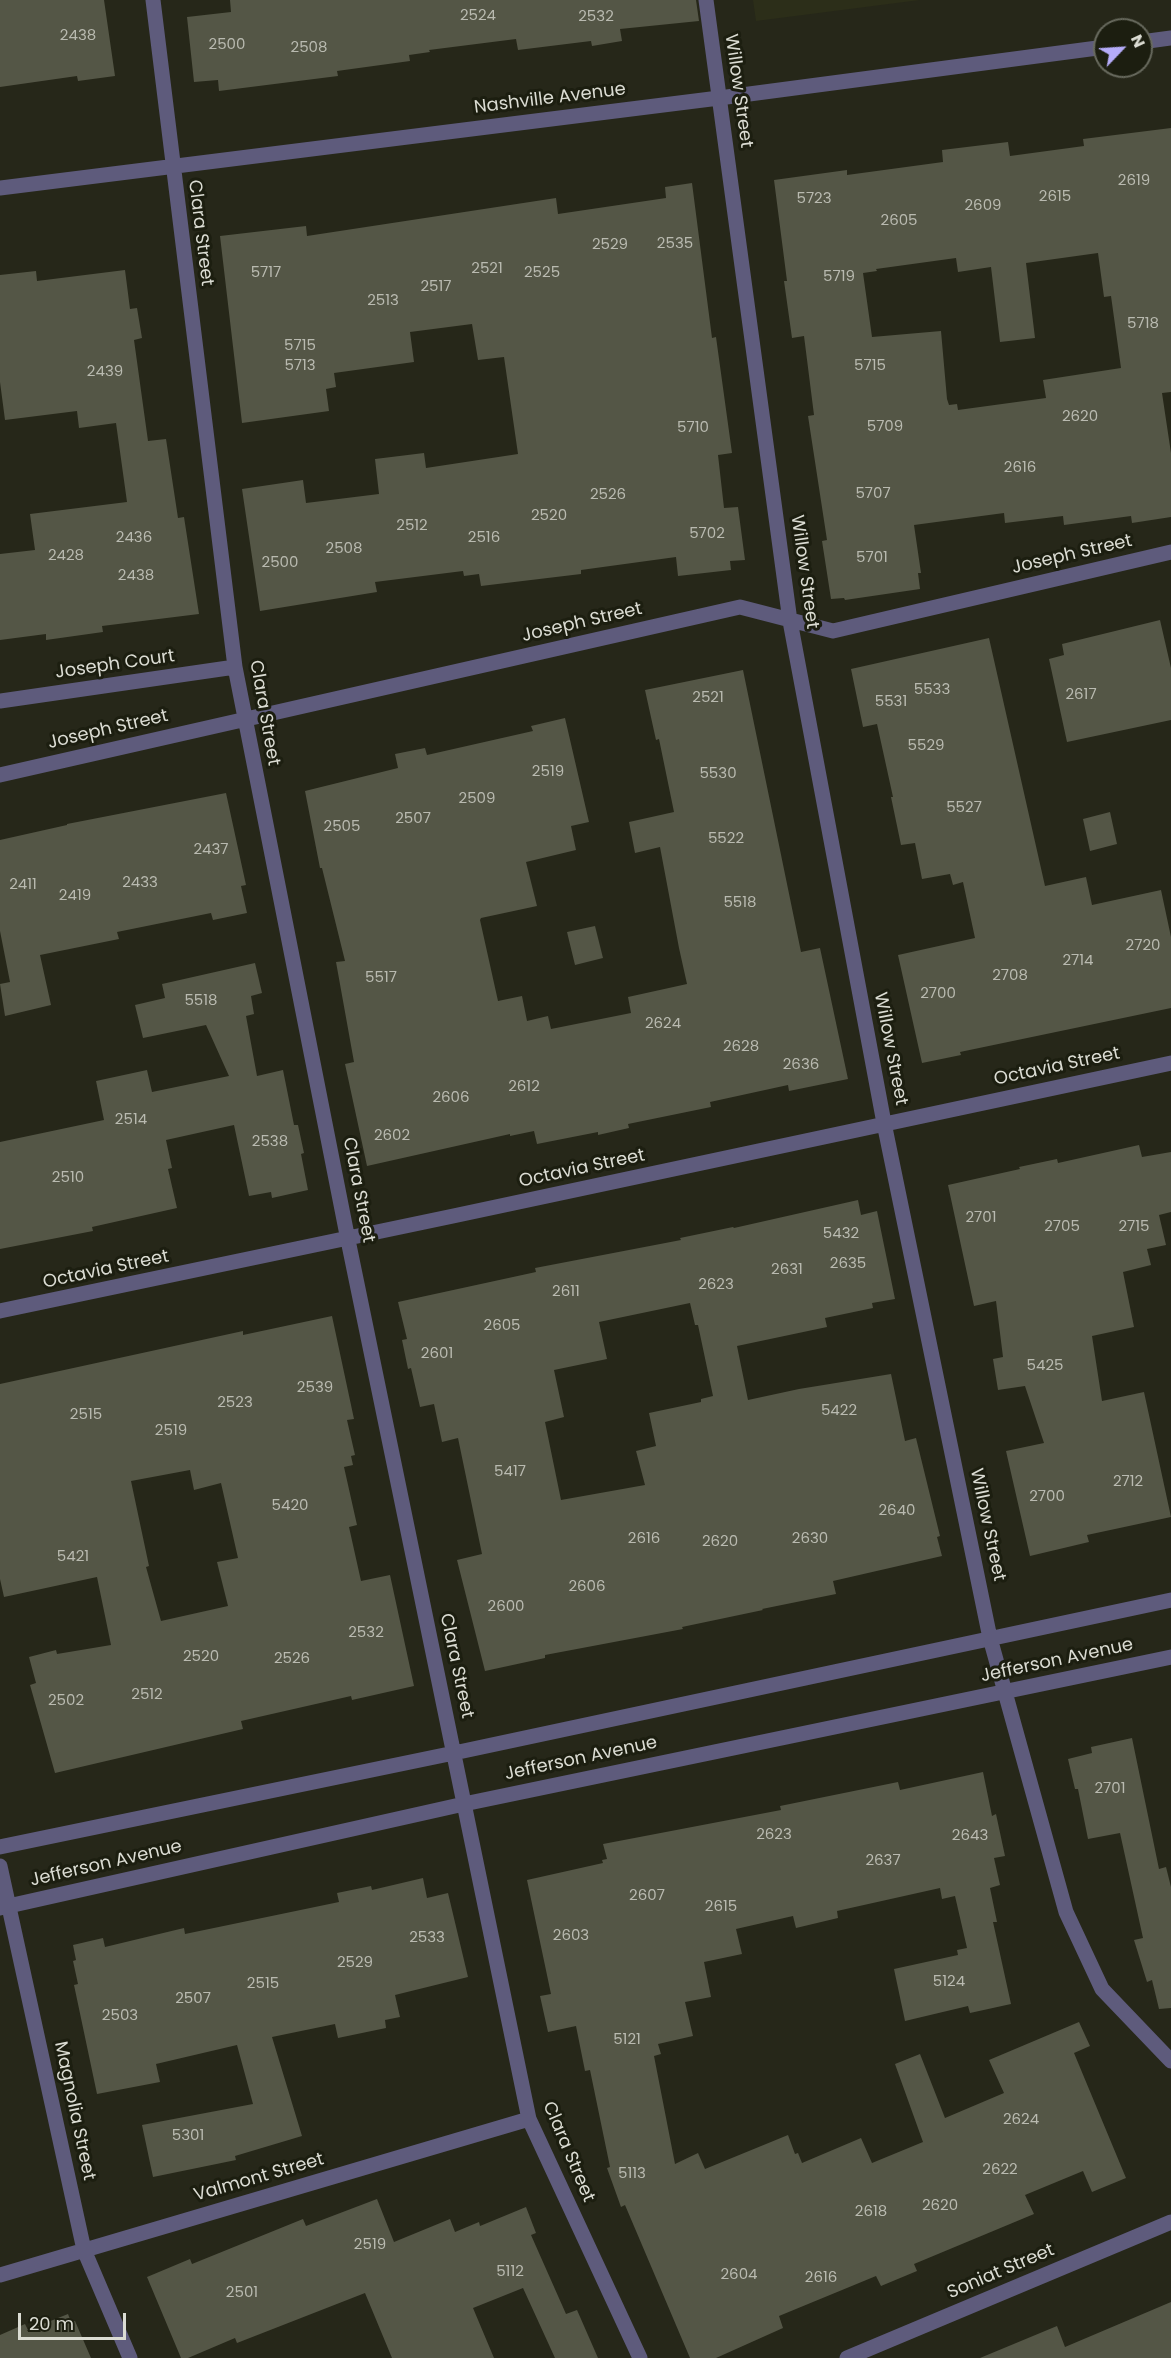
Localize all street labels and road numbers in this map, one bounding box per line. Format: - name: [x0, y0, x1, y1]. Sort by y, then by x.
- street label: Willow Street: [719, 33, 757, 149]
- street label: Nashville Avenue: [473, 79, 627, 119]
- street label: Clara Street: [183, 179, 217, 287]
- street label: Willow Street: [785, 514, 823, 630]
- street label: Joseph Street: [1010, 531, 1134, 579]
- street label: Joseph Street: [520, 599, 644, 647]
- street label: Joseph Court: [54, 646, 176, 684]
- street label: Clara Street: [244, 658, 284, 768]
- street label: Joseph Street: [46, 706, 170, 754]
- street label: Willow Street: [868, 991, 912, 1107]
- street label: Octavia Street: [992, 1043, 1122, 1091]
- street label: Clara Street: [337, 1135, 379, 1245]
- street label: Octavia Street: [517, 1145, 647, 1193]
- street label: Octavia Street: [41, 1246, 171, 1294]
- street label: Willow Street: [965, 1467, 1009, 1583]
- street label: Clara Street: [434, 1611, 478, 1721]
- street label: Jefferson Avenue: [979, 1634, 1135, 1688]
- street label: Jefferson Avenue: [503, 1732, 659, 1786]
- street label: Jefferson Avenue: [28, 1836, 184, 1892]
- street label: Magnolia Street: [49, 2040, 99, 2182]
- street label: Clara Street: [537, 2099, 599, 2205]
- street label: Valmont Street: [191, 2149, 327, 2207]
- street label: Soniat Street: [944, 2240, 1058, 2304]

